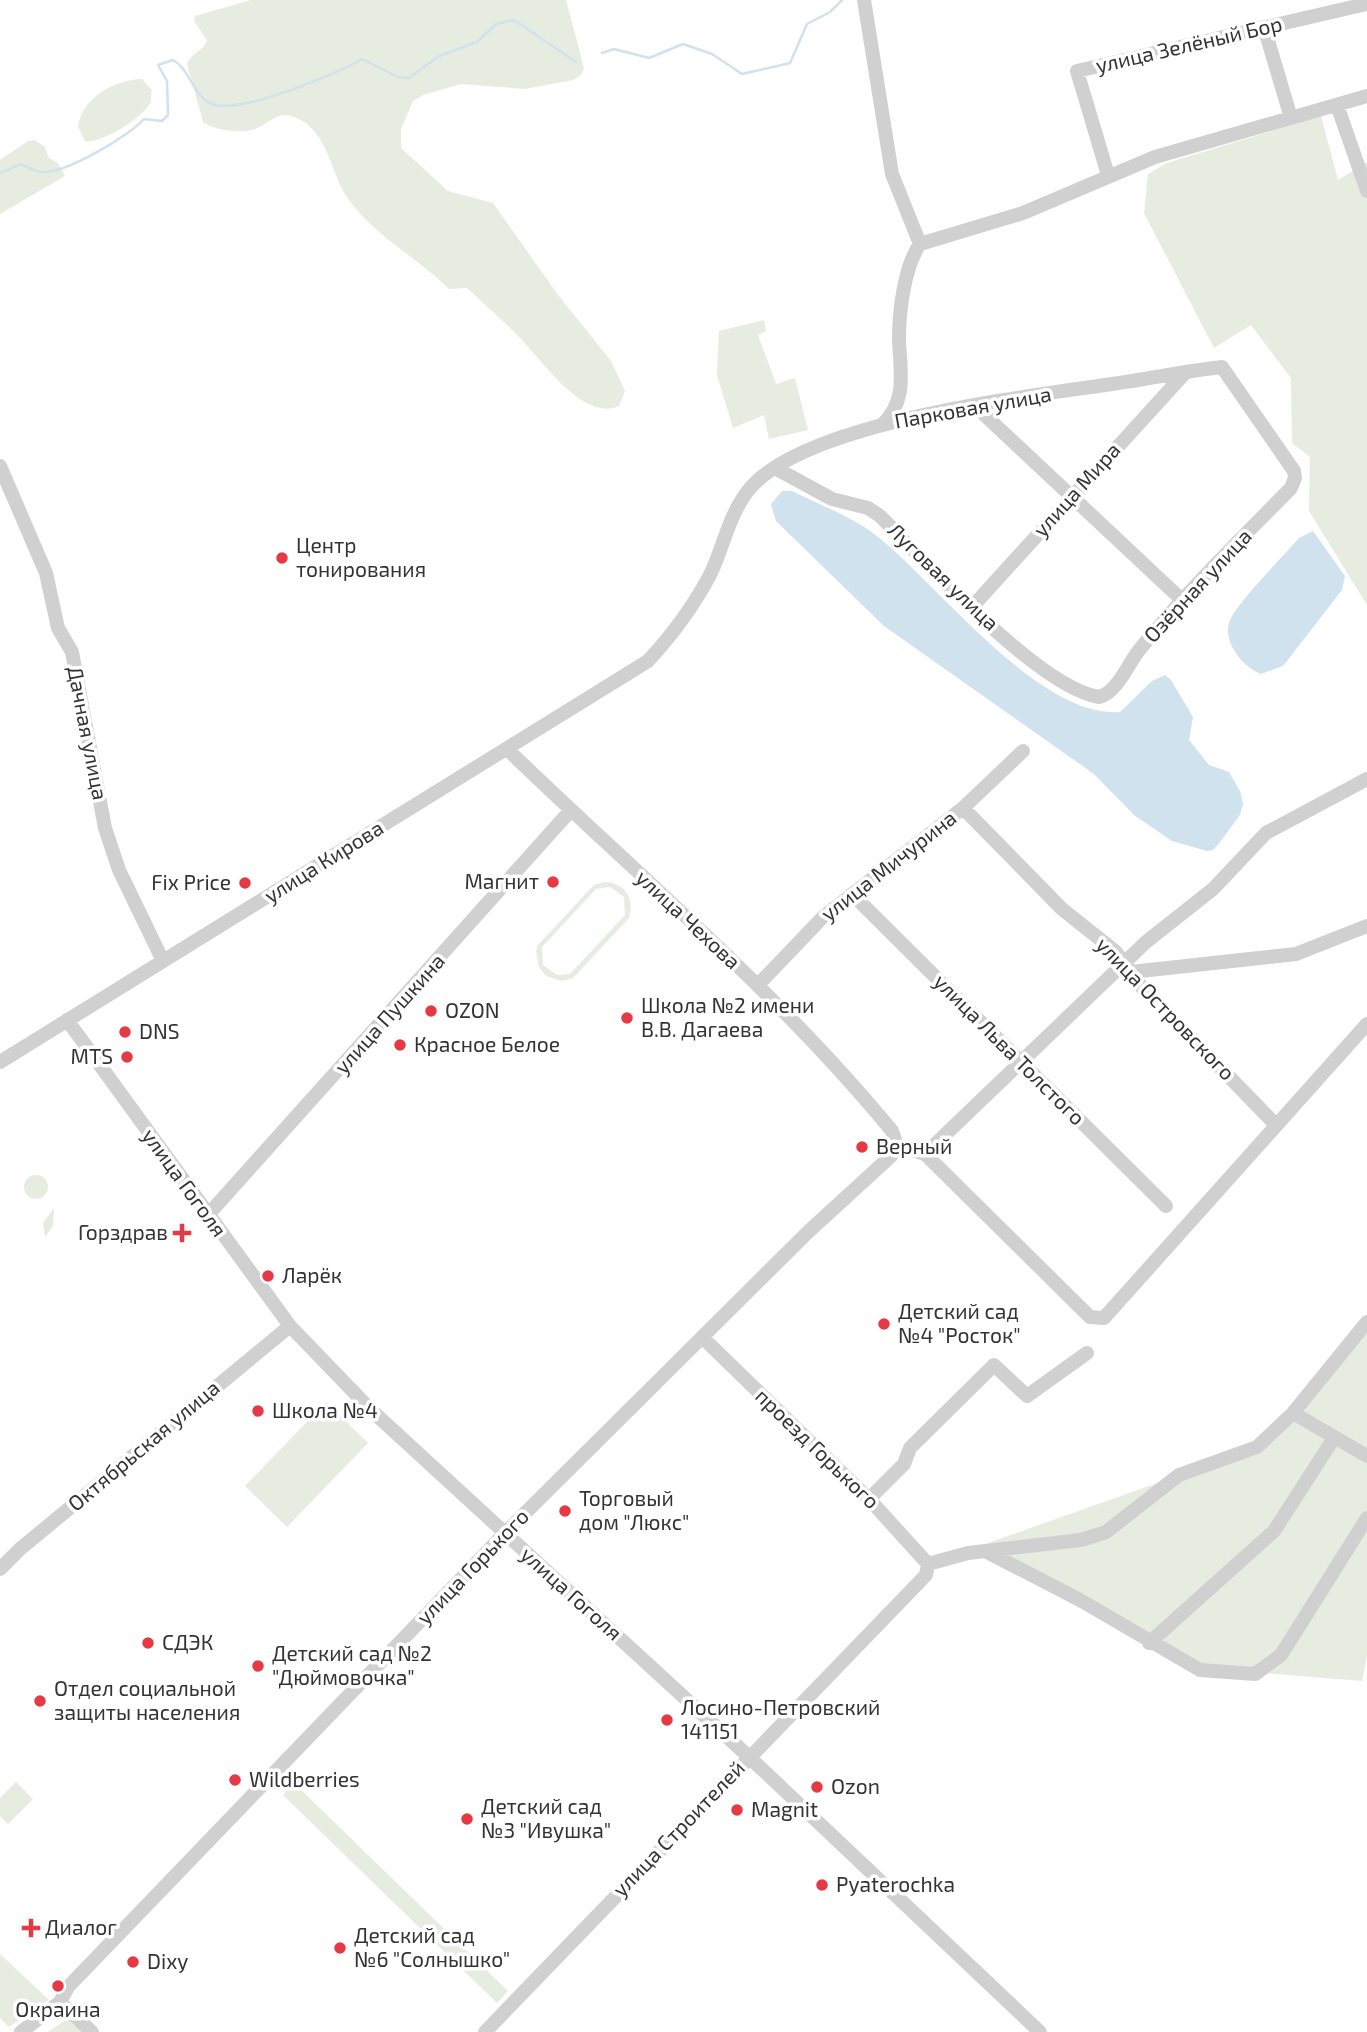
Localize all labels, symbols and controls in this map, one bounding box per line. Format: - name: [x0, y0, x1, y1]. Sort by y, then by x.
- street label: улица Зелёный Бор: [1093, 10, 1285, 78]
- street label: Парковая улица: [892, 380, 1053, 434]
- street label: улица Мира: [1027, 437, 1125, 542]
- street label: Луговая улица: [883, 517, 1005, 636]
- street label: Озёрная улица: [1138, 523, 1257, 648]
- place label: Центр тонирования: [296, 532, 426, 581]
- marker: Центр тонирования: [274, 550, 290, 566]
- street label: Дачная улица: [62, 664, 114, 802]
- street label: улица Мичурина: [815, 804, 961, 926]
- street label: улица Кирова: [259, 814, 388, 908]
- street label: улица Чехова: [631, 864, 746, 974]
- place label: Магнит: [464, 868, 539, 893]
- place label: Fix Price: [151, 869, 231, 894]
- marker: Магнит: [545, 874, 561, 890]
- marker: Fix Price: [237, 875, 253, 891]
- street label: улица Островского: [1091, 931, 1241, 1085]
- street label: улица Пушкина: [328, 948, 450, 1079]
- street label: улица Льва Толстого: [929, 968, 1091, 1130]
- place label: Школа №2 имени В.В. Дагаева: [641, 992, 814, 1041]
- place label: OZON: [445, 997, 500, 1022]
- marker: OZON: [423, 1003, 439, 1019]
- marker: Школа №2 имени В.В. Дагаева: [619, 1010, 635, 1026]
- place label: DNS: [139, 1018, 180, 1043]
- marker: DNS: [117, 1024, 133, 1040]
- place label: Красное Белое: [414, 1031, 560, 1056]
- marker: Красное Белое: [392, 1037, 408, 1053]
- place label: MTS: [71, 1043, 113, 1068]
- marker: MTS: [119, 1049, 135, 1065]
- street label: улица Гоголя: [137, 1123, 233, 1242]
- place label: Верный: [876, 1133, 952, 1158]
- marker: Верный: [854, 1139, 870, 1155]
- place label: Горздрав: [78, 1219, 168, 1244]
- marker: Горздрав: [174, 1225, 190, 1241]
- place label: Ларёк: [282, 1262, 342, 1287]
- marker: Ларёк: [260, 1268, 276, 1284]
- place label: Детский сад №4 "Росток": [898, 1298, 1021, 1347]
- marker: Детский сад №4 "Росток": [876, 1316, 892, 1332]
- street label: Октябрьская улица: [62, 1374, 224, 1516]
- street label: проезд Горького: [751, 1383, 885, 1513]
- place label: Школа №4: [272, 1397, 378, 1422]
- marker: Школа №4: [250, 1403, 266, 1419]
- place label: Торговый дом "Люкс": [579, 1485, 689, 1534]
- street label: улица Горького: [411, 1503, 534, 1630]
- marker: Торговый дом "Люкс": [557, 1503, 573, 1519]
- street label: улица Гоголя: [516, 1541, 628, 1646]
- place label: СДЭК: [162, 1629, 213, 1654]
- marker: СДЭК: [140, 1635, 156, 1651]
- place label: Детский сад №2 "Дюймовочка": [272, 1640, 432, 1689]
- marker: Детский сад №2 "Дюймовочка": [250, 1658, 266, 1674]
- place label: Отдел социальной защиты населения: [54, 1675, 240, 1724]
- marker: Отдел социальной защиты населения: [32, 1693, 48, 1709]
- place label: Лосино-Петровский 141151: [681, 1694, 880, 1743]
- marker: Лосино-Петровский 141151: [659, 1712, 675, 1728]
- street label: улица Строителей: [607, 1755, 750, 1902]
- place label: Wildberries: [249, 1766, 360, 1791]
- marker: Wildberries: [227, 1772, 243, 1788]
- place label: Ozon: [831, 1773, 880, 1798]
- marker: Ozon: [809, 1779, 825, 1795]
- place label: Детский сад №3 "Ивушка": [481, 1793, 611, 1843]
- place label: Magnit: [751, 1796, 818, 1821]
- marker: Magnit: [729, 1802, 745, 1818]
- marker: Детский сад №3 "Ивушка": [459, 1811, 475, 1827]
- place label: Pyaterochka: [836, 1871, 955, 1896]
- marker: Pyaterochka: [814, 1877, 830, 1893]
- place label: Диалог: [45, 1914, 117, 1939]
- marker: Диалог: [23, 1920, 39, 1936]
- place label: Детский сад №6 "Солнышко": [354, 1922, 510, 1971]
- marker: Детский сад №6 "Солнышко": [332, 1940, 348, 1956]
- place label: Dixy: [147, 1948, 188, 1973]
- marker: Dixy: [125, 1954, 141, 1970]
- marker: Окраина: [50, 1978, 66, 1994]
- place label: Окраина: [15, 1996, 101, 2021]

